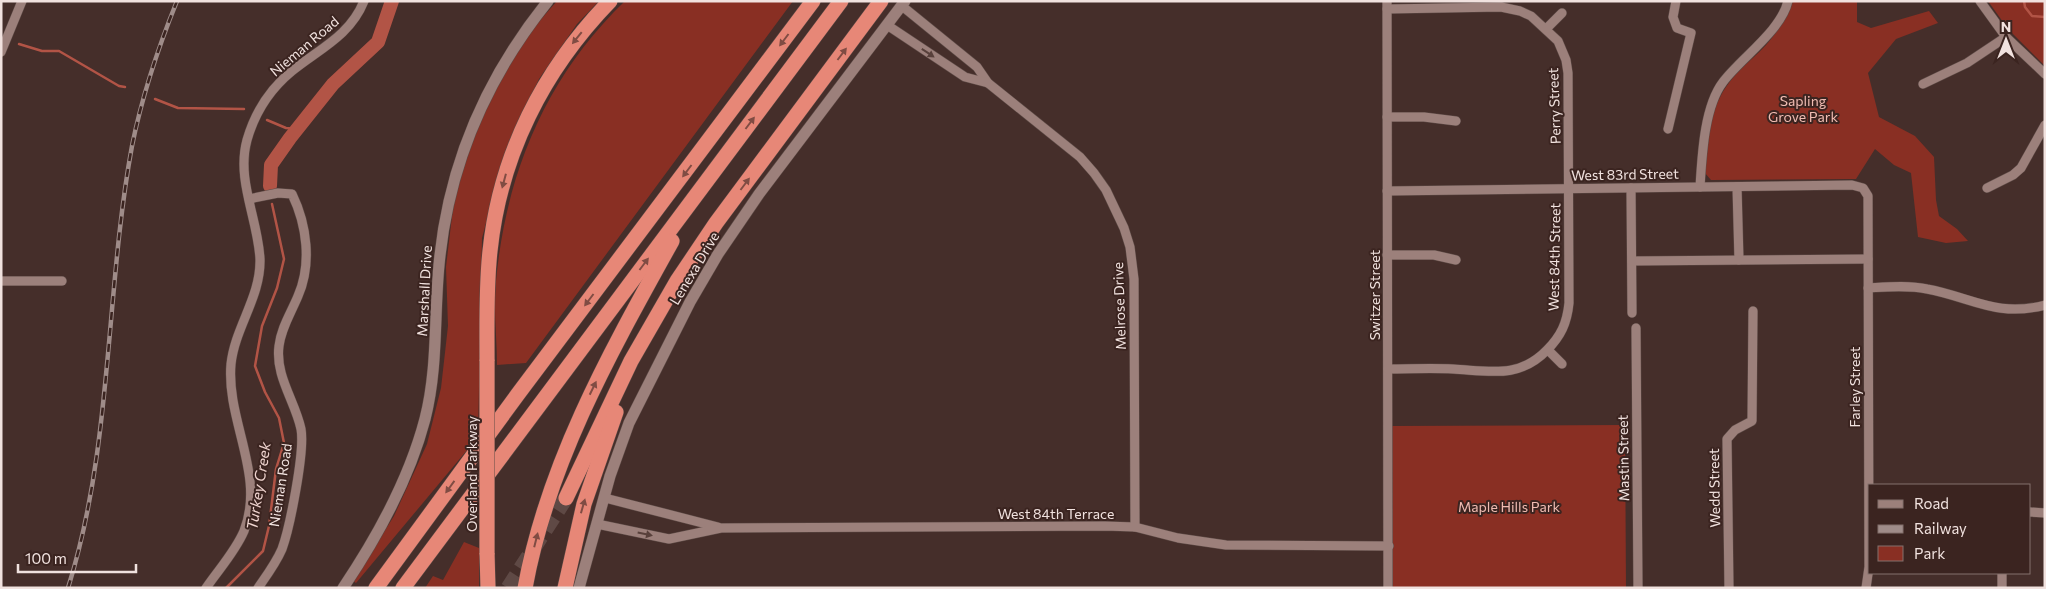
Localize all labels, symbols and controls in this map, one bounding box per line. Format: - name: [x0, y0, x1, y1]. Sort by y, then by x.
- street label: Nieman Road: [266, 12, 342, 80]
- north arrow: [1981, 15, 2031, 65]
- text: N: [2001, 18, 2011, 35]
- one-way arrow: [572, 31, 583, 44]
- one-way arrow: [779, 33, 789, 47]
- one-way arrow: [837, 47, 847, 61]
- one-way arrow: [921, 48, 934, 57]
- street label: Perry Street: [1544, 67, 1564, 145]
- park label: Sapling Grove Park: [1768, 92, 1838, 125]
- one-way arrow: [745, 116, 755, 129]
- one-way arrow: [682, 164, 692, 178]
- street label: West 83rd Street: [1571, 165, 1679, 183]
- one-way arrow: [499, 174, 507, 189]
- one-way arrow: [740, 177, 750, 191]
- street label: West 84th Street: [1545, 202, 1563, 311]
- street label: Lenexa Drive: [666, 228, 722, 308]
- street label: Marshall Drive: [413, 245, 435, 337]
- street label: Switzer Street: [1366, 249, 1383, 340]
- one-way arrow: [639, 258, 650, 271]
- street label: Melrose Drive: [1109, 262, 1129, 350]
- one-way arrow: [584, 293, 594, 307]
- street label: Farley Street: [1846, 346, 1863, 427]
- one-way arrow: [589, 381, 597, 395]
- street label: Mastin Street: [1614, 414, 1632, 501]
- street label: Overland Parkway: [463, 416, 480, 532]
- water label: Turkey Creek: [242, 440, 274, 531]
- street label: Nieman Road: [265, 442, 295, 528]
- street label: Wedd Street: [1705, 448, 1723, 528]
- one-way arrow: [445, 480, 455, 494]
- legend: [1868, 484, 2031, 574]
- text: Road: [1914, 494, 1949, 512]
- park label: Maple Hills Park: [1458, 498, 1560, 515]
- one-way arrow: [580, 499, 588, 514]
- street label: West 84th Terrace: [998, 505, 1114, 522]
- text: Railway: [1914, 519, 1967, 537]
- one-way arrow: [637, 530, 652, 538]
- one-way arrow: [533, 533, 541, 548]
- scale bar: [18, 542, 135, 574]
- text: Park: [1914, 544, 1945, 562]
- text: 100 m: [25, 549, 67, 567]

